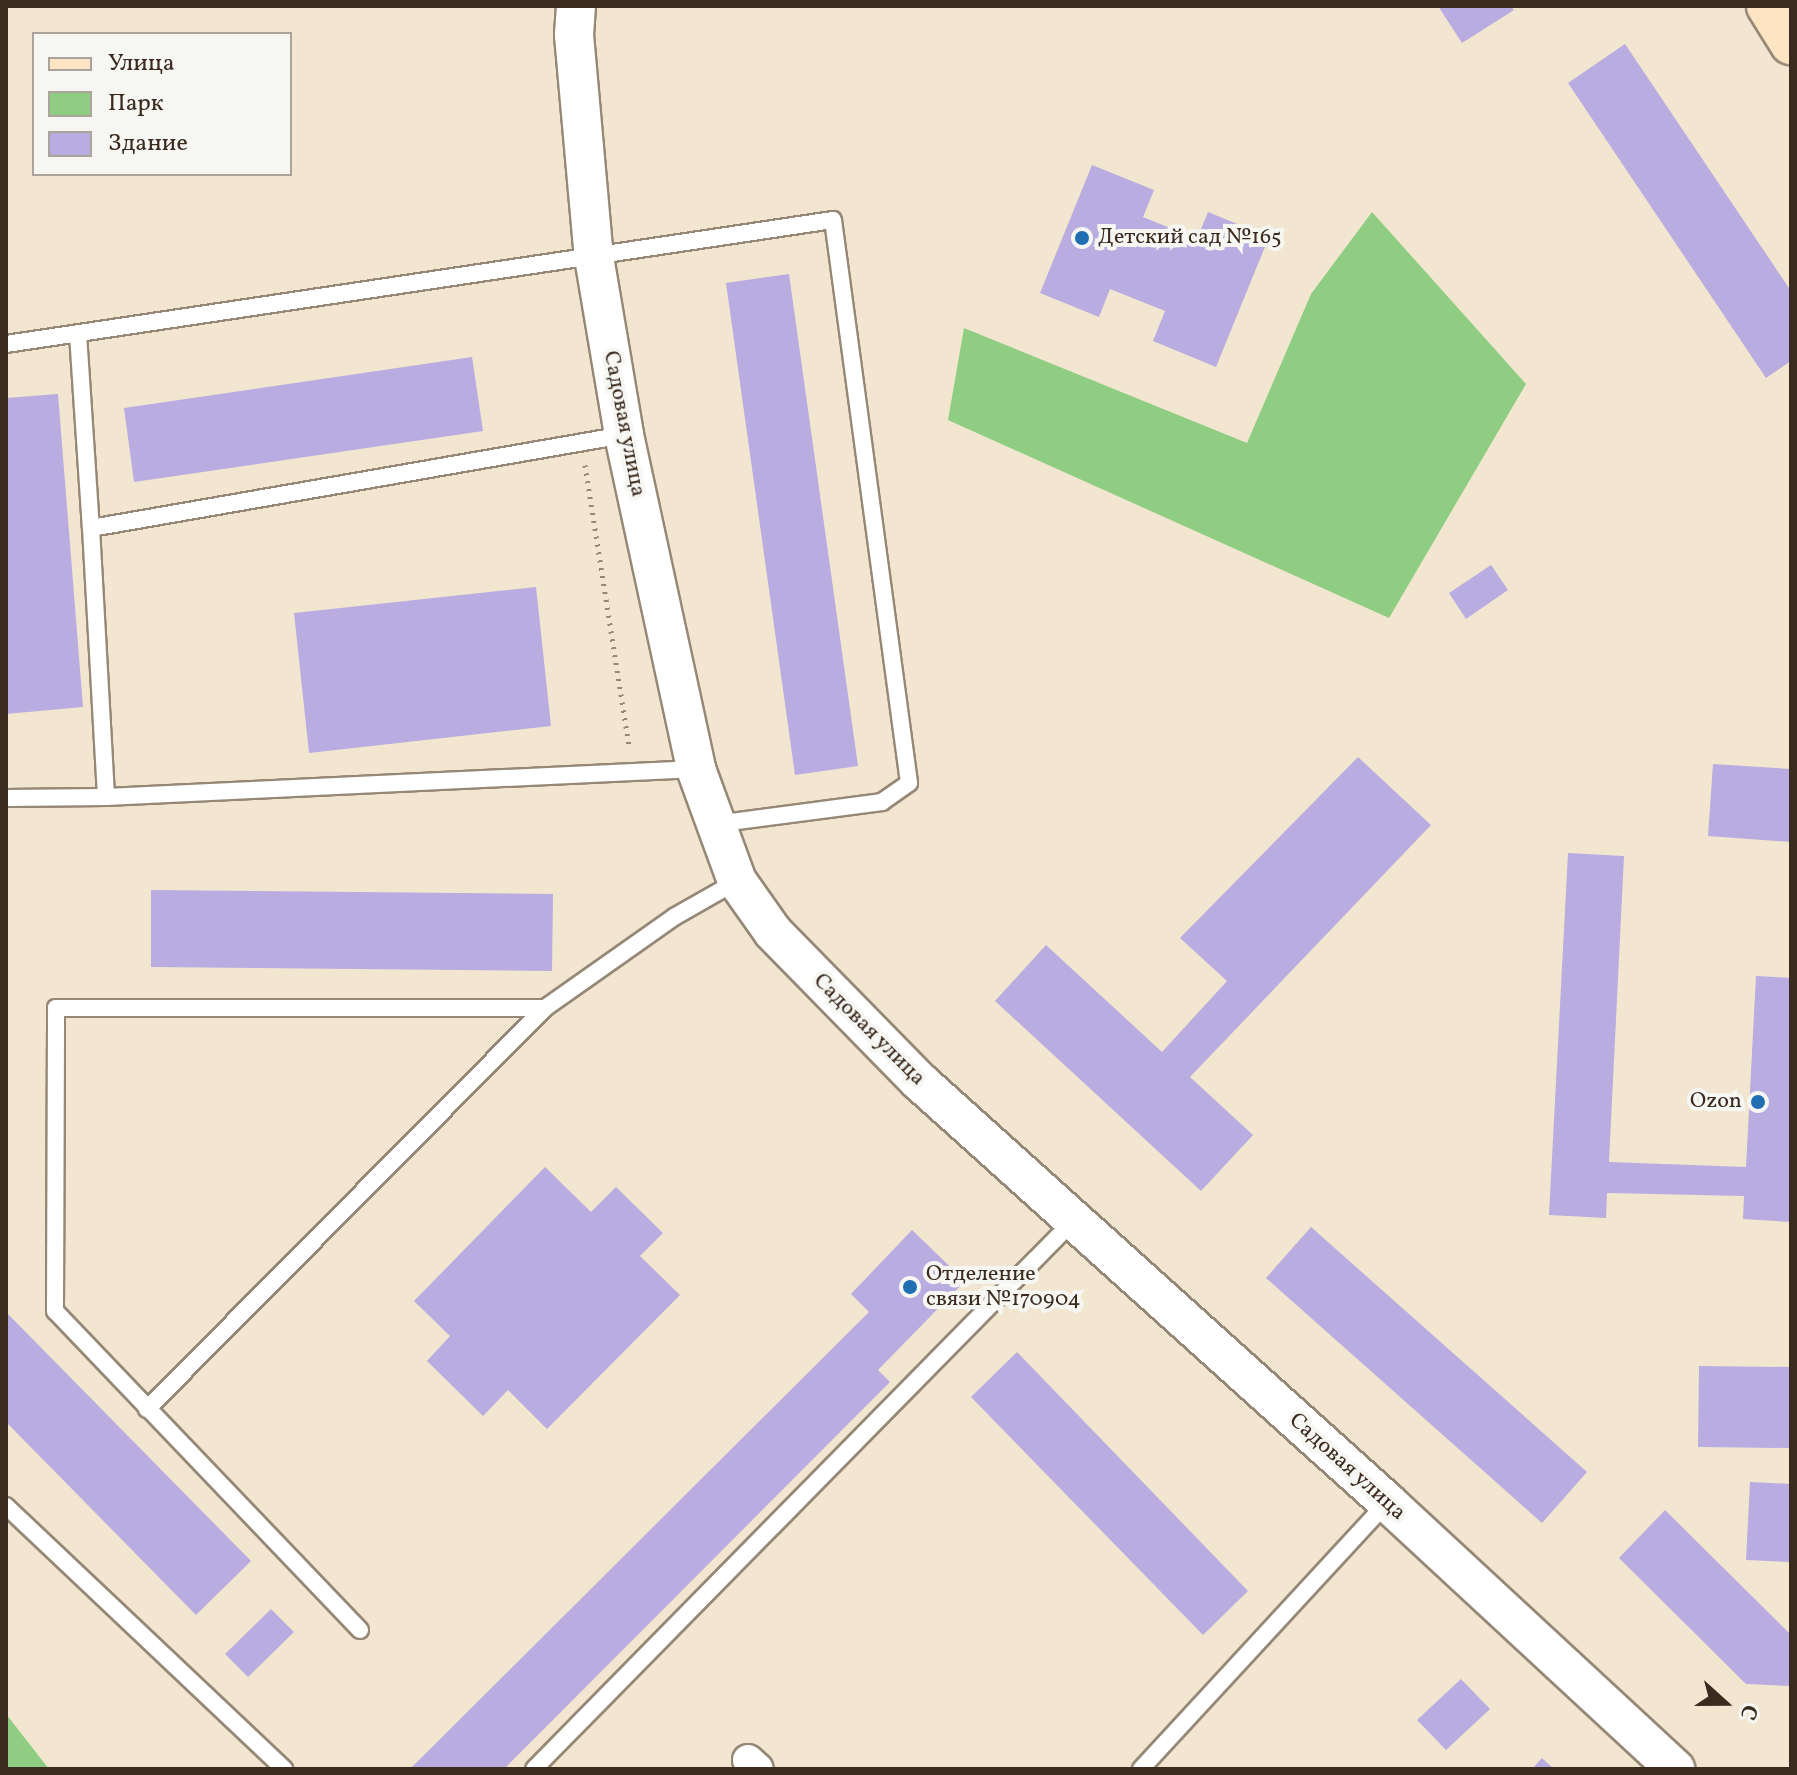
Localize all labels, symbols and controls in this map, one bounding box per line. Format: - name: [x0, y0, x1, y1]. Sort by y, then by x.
- legend: [32, 32, 292, 176]
- text: Улица: [108, 47, 175, 81]
- text: Парк: [108, 87, 164, 121]
- text: Здание: [108, 127, 188, 161]
- place label: Детский сад №165: [1098, 225, 1282, 251]
- marker: Детский сад №165: [1073, 229, 1091, 247]
- street label: Садовая улица: [597, 348, 651, 500]
- street label: Садовая улица: [807, 968, 931, 1092]
- place label: Ozon: [1690, 1089, 1742, 1115]
- marker: Ozon: [1749, 1093, 1767, 1111]
- place label: Отделение связи №170904: [926, 1261, 1081, 1312]
- marker: Отделение связи №170904: [901, 1278, 919, 1296]
- street label: Садовая улица: [1283, 1407, 1411, 1527]
- north arrow: [1685, 1663, 1765, 1743]
- text: С: [1731, 1700, 1765, 1724]

